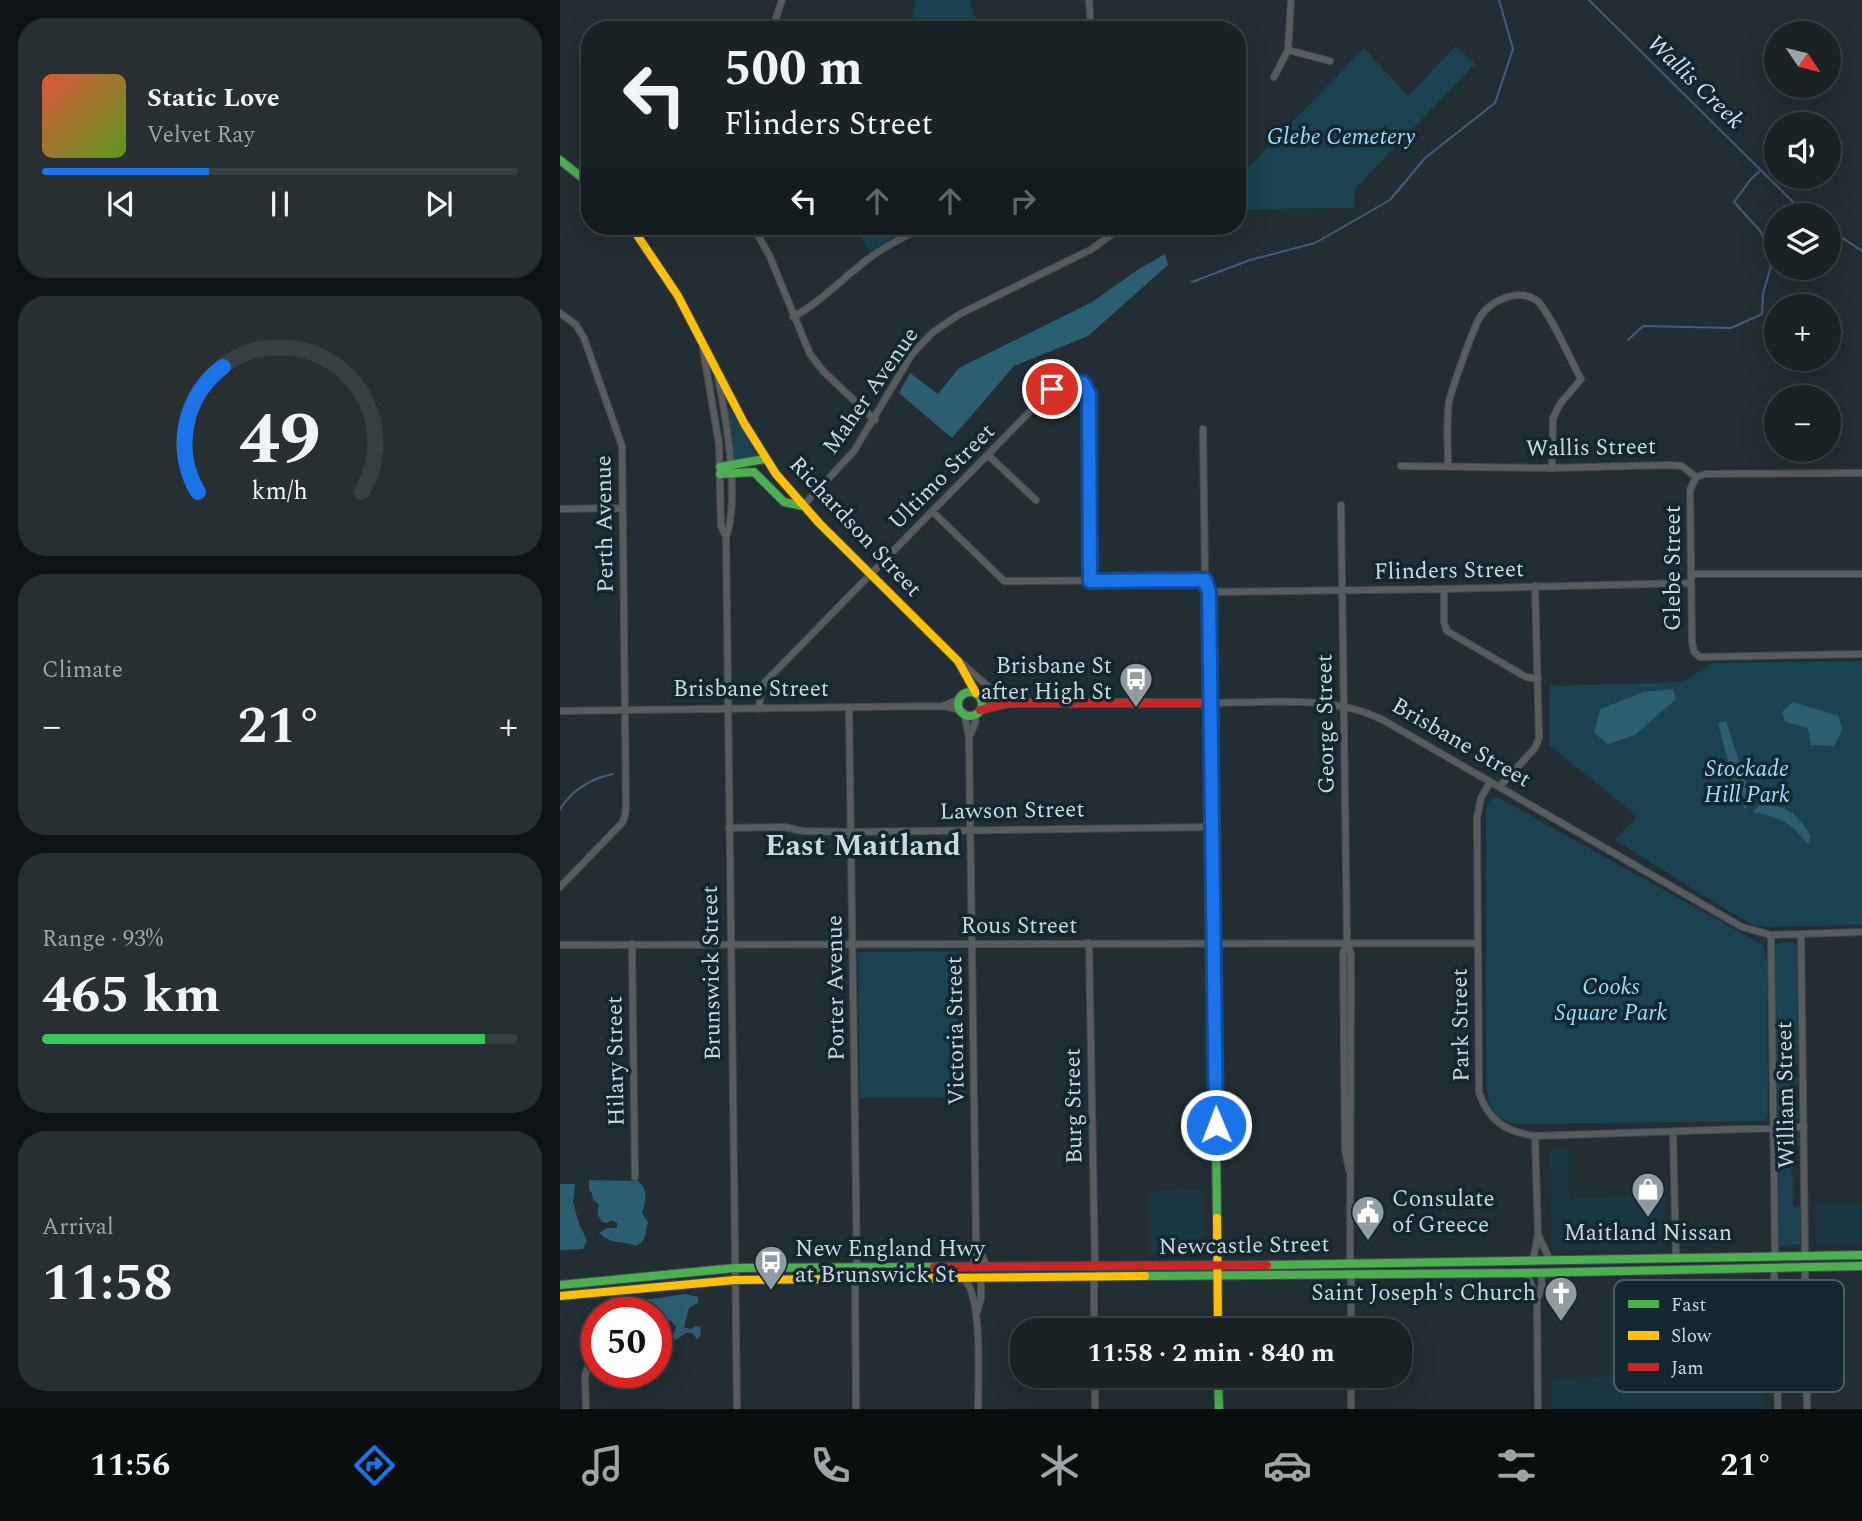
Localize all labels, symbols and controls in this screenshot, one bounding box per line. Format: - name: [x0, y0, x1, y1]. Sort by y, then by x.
- north arrow: [1764, 21, 1841, 98]
- map controls: [1764, 21, 1841, 462]
- water label: Wallis Creek: [1638, 26, 1752, 138]
- text: 500 m: [724, 32, 863, 107]
- icon: left: [609, 49, 700, 140]
- text: Static Love: [147, 78, 280, 118]
- text: Flinders Street: [724, 100, 933, 149]
- button: sound: [1764, 112, 1841, 189]
- text: Velvet Ray: [147, 118, 254, 153]
- park label: Glebe Cemetery: [1267, 120, 1416, 155]
- icon: left: [785, 182, 823, 220]
- icon: ahead: [858, 182, 896, 220]
- icon: ahead: [931, 182, 969, 220]
- icon: right: [1004, 182, 1042, 220]
- icon: previous: [102, 185, 140, 223]
- icon: pause: [261, 185, 299, 223]
- icon: next: [420, 185, 458, 223]
- button: layers: [1764, 203, 1841, 280]
- button: +: [1764, 294, 1841, 371]
- street label: Maher Avenue: [814, 320, 928, 462]
- pin: [1022, 359, 1082, 419]
- icon: arrive: [1033, 370, 1071, 408]
- button: −: [1764, 385, 1841, 462]
- text: 49: [239, 386, 321, 497]
- street label: Ultimo Street: [881, 416, 1003, 538]
- street label: Wallis Street: [1526, 429, 1656, 467]
- street label: Richardson Street: [780, 449, 930, 605]
- street label: Perth Avenue: [586, 455, 624, 593]
- text: km/h: [252, 473, 308, 511]
- street label: Glebe Street: [1656, 505, 1691, 631]
- street label: Flinders Street: [1374, 552, 1524, 590]
- place label: Brisbane St after High St: [981, 649, 1112, 710]
- text: Climate: [42, 653, 123, 688]
- street label: George Street: [1307, 654, 1345, 794]
- bus stop icon: Brisbane St after High St: [1117, 660, 1155, 709]
- street label: Brisbane Street: [673, 672, 829, 707]
- text: 21°: [238, 687, 322, 766]
- street label: Brisbane Street: [1385, 689, 1537, 797]
- text: −: [42, 698, 61, 756]
- text: +: [499, 698, 518, 756]
- park label: Stockade Hill Park: [1704, 752, 1790, 813]
- street label: Lawson Street: [939, 792, 1085, 830]
- district label: East Maitland: [765, 823, 961, 869]
- street label: Brunswick Street: [693, 885, 731, 1061]
- street label: Rous Street: [961, 909, 1077, 944]
- street label: Porter Avenue: [817, 915, 855, 1061]
- text: Range · 93%: [42, 922, 163, 957]
- text: 465 km: [42, 956, 221, 1035]
- street label: Victoria Street: [937, 956, 975, 1106]
- street label: Park Street: [1443, 968, 1479, 1082]
- park label: Cooks Square Park: [1555, 970, 1667, 1031]
- street label: Hilary Street: [597, 996, 635, 1126]
- street label: William Street: [1767, 1021, 1805, 1169]
- street label: Burg Street: [1055, 1048, 1093, 1164]
- position arrow: [1179, 1088, 1253, 1162]
- shop icon: Maitland Nissan: [1629, 1170, 1667, 1219]
- place label: Consulate of Greece: [1392, 1182, 1495, 1243]
- public building icon: Consulate of Greece: [1349, 1193, 1387, 1242]
- text: Arrival: [42, 1210, 114, 1245]
- place label: Maitland Nissan: [1564, 1216, 1732, 1251]
- street label: Newcastle Street: [1158, 1227, 1330, 1265]
- place label: New England Hwy at Brunswick St: [795, 1232, 986, 1293]
- bus stop icon: New England Hwy at Brunswick St: [752, 1243, 790, 1292]
- text: 11:58: [42, 1244, 173, 1323]
- church icon: Saint Joseph's Church: [1542, 1274, 1580, 1323]
- place label: Saint Joseph's Church: [1311, 1276, 1536, 1311]
- legend: [1614, 1280, 1844, 1392]
- text: Fast: [1671, 1291, 1707, 1320]
- speed limit sign: 50: [581, 1297, 672, 1388]
- text: Slow: [1671, 1322, 1712, 1351]
- text: 11:58 · 2 min · 840 m: [1087, 1333, 1335, 1373]
- text: Jam: [1671, 1354, 1703, 1383]
- text: 11:56: [90, 1441, 170, 1490]
- icon: directions: [350, 1441, 399, 1490]
- icon: music: [578, 1441, 627, 1490]
- icon: phone: [806, 1441, 855, 1490]
- icon: climate: [1035, 1441, 1084, 1490]
- icon: car: [1263, 1441, 1312, 1490]
- icon: filters: [1492, 1441, 1541, 1490]
- text: 21°: [1720, 1441, 1772, 1490]

